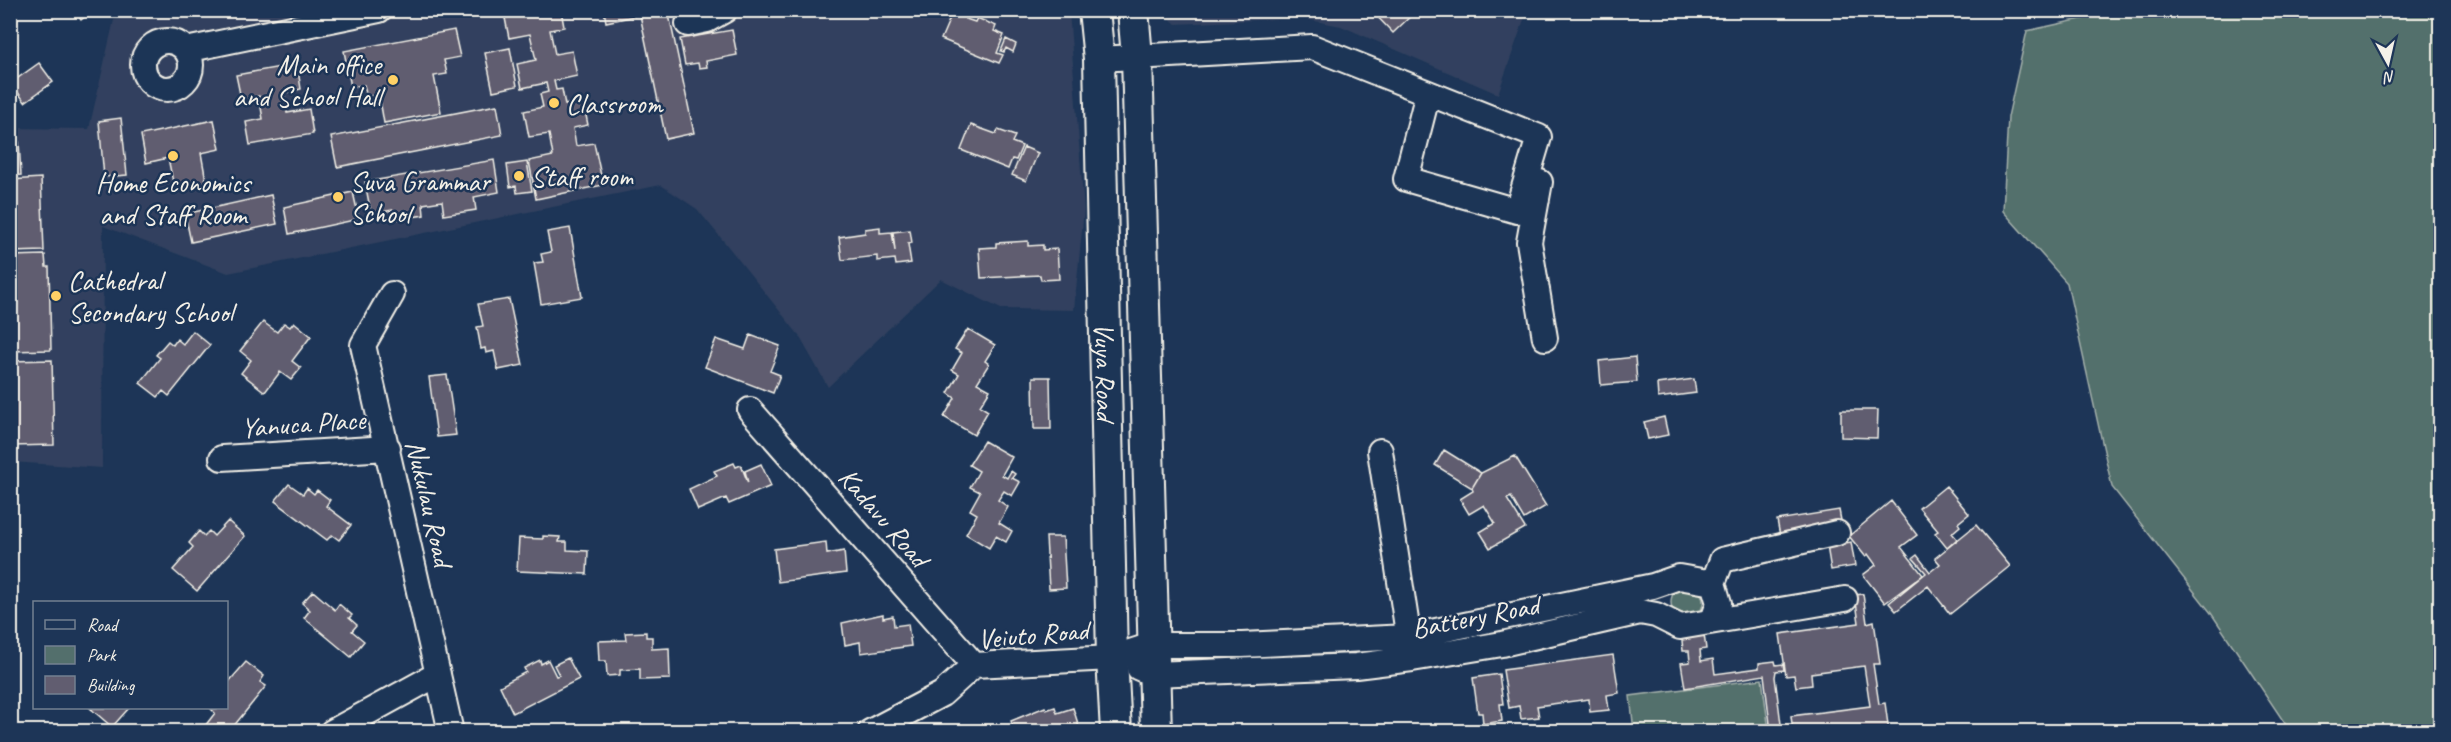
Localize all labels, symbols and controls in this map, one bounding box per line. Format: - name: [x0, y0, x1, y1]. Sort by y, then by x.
- north arrow: [2358, 33, 2418, 93]
- place label: Main office and School Hall: [233, 47, 386, 114]
- text: N: [2381, 66, 2396, 88]
- marker: Main office and School Hall: [386, 73, 400, 87]
- place label: Classroom: [566, 86, 664, 121]
- marker: Classroom: [547, 96, 561, 110]
- marker: Home Economics and Staff Room: [166, 149, 180, 163]
- place label: Staff room: [531, 159, 634, 194]
- place label: Suva Grammar School: [350, 164, 492, 231]
- place label: Home Economics and Staff Room: [96, 165, 253, 232]
- marker: Staff room: [512, 169, 526, 183]
- marker: Suva Grammar School: [331, 190, 345, 204]
- place label: Cathedral Secondary School: [68, 263, 238, 330]
- marker: Cathedral Secondary School: [49, 289, 63, 303]
- street label: Vuya Road: [1087, 322, 1124, 425]
- street label: Yanuca Place: [240, 402, 368, 445]
- street label: Nukulau Road: [398, 437, 462, 574]
- street label: Kadavu Road: [831, 460, 939, 577]
- street label: Battery Road: [1409, 586, 1546, 646]
- legend: [33, 601, 228, 709]
- street label: Veiuto Road: [976, 612, 1094, 657]
- text: Road: [87, 614, 120, 636]
- text: Park: [87, 644, 117, 666]
- text: Building: [87, 674, 136, 696]

